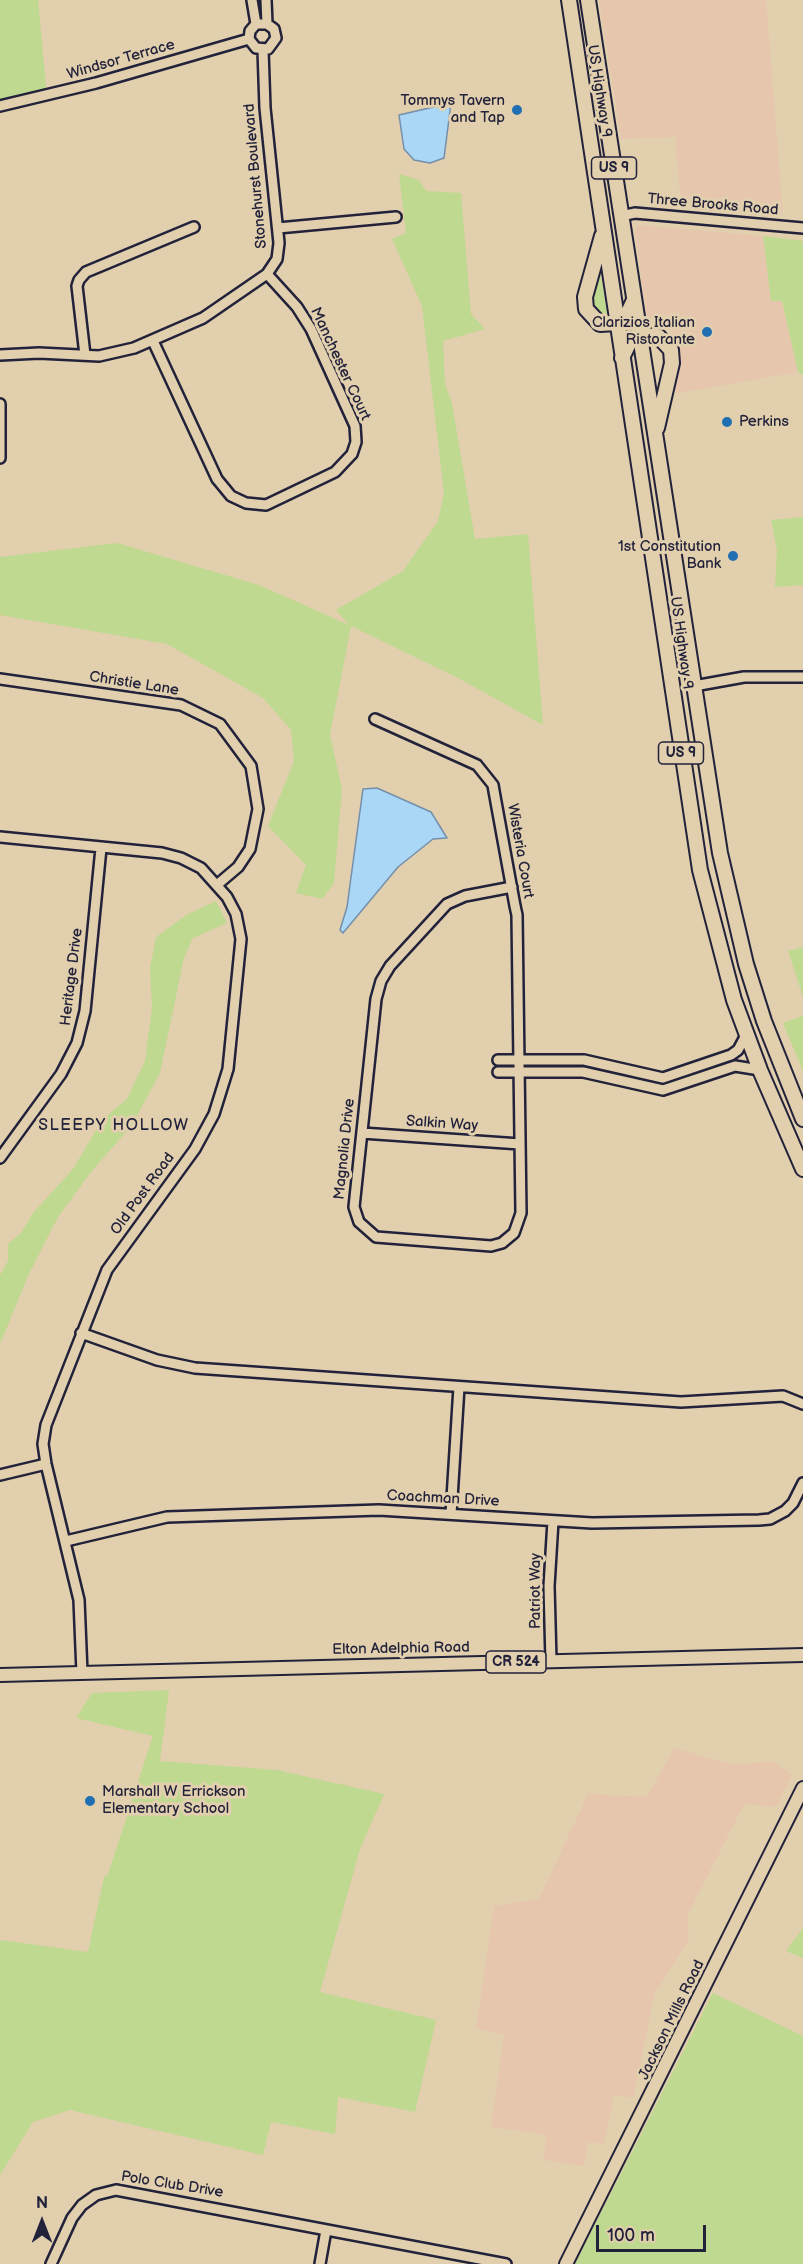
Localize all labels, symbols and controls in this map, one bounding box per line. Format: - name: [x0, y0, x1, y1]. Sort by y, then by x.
- street label: Windsor Terrace: [65, 36, 177, 84]
- street label: US Highway 9: [583, 43, 615, 139]
- place label: Tommys Tavern and Tap: [400, 92, 505, 127]
- street label: Stonehurst Boulevard: [241, 103, 271, 249]
- marker: Tommys Tavern and Tap: [510, 103, 524, 117]
- road number: US 9: [592, 157, 636, 179]
- street label: Three Brooks Road: [647, 190, 779, 220]
- street label: Manchester Court: [306, 305, 374, 423]
- place label: Clarizios Italian Ristorante: [592, 314, 695, 349]
- marker: Clarizios Italian Ristorante: [700, 325, 714, 339]
- place label: Perkins: [739, 413, 789, 431]
- marker: Perkins: [720, 415, 734, 429]
- place label: 1st Constitution Bank: [618, 538, 721, 573]
- marker: 1st Constitution Bank: [726, 549, 740, 563]
- street label: US Highway 9: [666, 596, 696, 690]
- street label: Christie Lane: [88, 668, 180, 700]
- road number: US 9: [658, 742, 704, 764]
- street label: Wisteria Court: [503, 802, 537, 900]
- street label: Heritage Drive: [57, 927, 87, 1027]
- street label: Magnolia Drive: [331, 1097, 359, 1201]
- street label: Salkin Way: [405, 1112, 479, 1136]
- district label: SLEEPY HOLLOW: [38, 1116, 190, 1136]
- street label: Old Post Road: [107, 1149, 179, 1239]
- street label: Coachman Drive: [386, 1487, 500, 1511]
- street label: Patriot Way: [527, 1553, 545, 1629]
- street label: Elton Adelphia Road: [332, 1639, 470, 1659]
- road number: CR 524: [486, 1651, 546, 1673]
- place label: Marshall W Errickson Elementary School: [102, 1783, 245, 1818]
- marker: Marshall W Errickson Elementary School: [83, 1794, 97, 1808]
- street label: Jackson Mills Road: [635, 1957, 709, 2083]
- street label: Polo Club Drive: [120, 2168, 224, 2202]
- north arrow: [12, 2192, 72, 2252]
- text: N: [36, 2194, 48, 2213]
- scale bar: [599, 2213, 708, 2251]
- text: 100 m: [607, 2225, 655, 2246]

